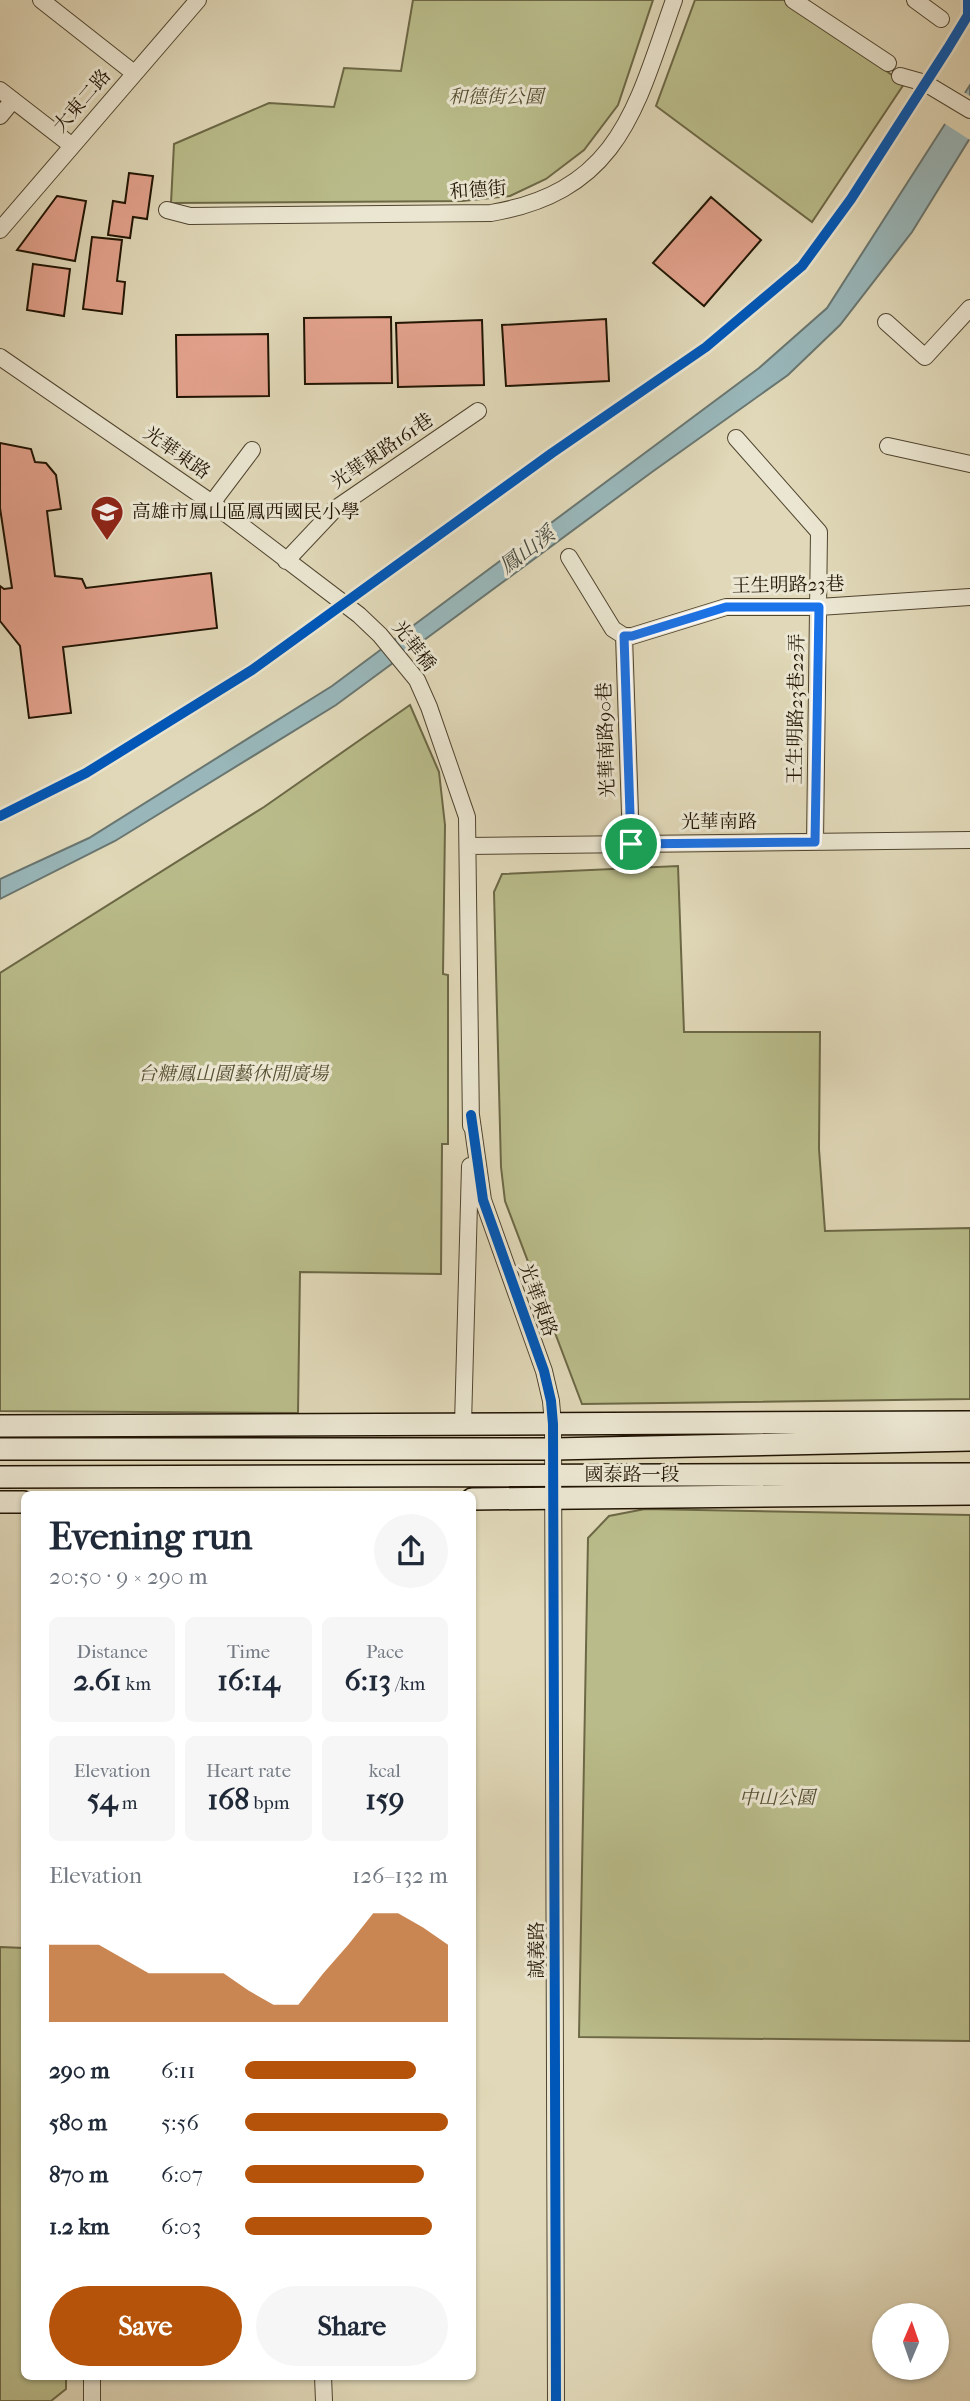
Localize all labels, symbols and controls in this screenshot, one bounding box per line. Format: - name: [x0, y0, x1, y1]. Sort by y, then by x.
- street label: 大東二路: [49, 65, 115, 137]
- park label: 和德街公園: [448, 86, 546, 108]
- street label: 和德街: [449, 177, 507, 203]
- street label: 光華東路161巷: [327, 409, 437, 493]
- street label: 光華東路: [140, 422, 214, 484]
- school or university icon: 高雄市鳳山區鳳西國民小學: [88, 493, 126, 542]
- place label: 高雄市鳳山區鳳西國民小學: [132, 501, 360, 523]
- water label: 鳳山溪: [495, 520, 561, 579]
- street label: 王生明路23巷: [732, 573, 844, 597]
- street label: 光華橋: [388, 617, 440, 675]
- street label: 王生明路23巷22弄: [784, 633, 808, 785]
- street label: 光華南路90巷: [593, 682, 619, 798]
- street label: 光華南路: [681, 811, 757, 833]
- pin: [601, 814, 661, 874]
- icon: arrive: [612, 825, 650, 863]
- park label: 台糖鳳山園藝休閒廣場: [138, 1063, 330, 1085]
- street label: 光華東路: [515, 1261, 561, 1339]
- street label: 國泰路一段: [584, 1464, 680, 1486]
- text: Evening run: [49, 1514, 252, 1559]
- button: share: [374, 1514, 448, 1588]
- text: 20:50 · 9 × 290 m: [49, 1563, 208, 1590]
- text: Distance: [76, 1641, 148, 1663]
- text: Time: [227, 1641, 270, 1663]
- text: Pace: [366, 1641, 404, 1663]
- text: 2.61: [73, 1663, 121, 1698]
- text: 16:14: [217, 1663, 280, 1698]
- text: 6:13: [344, 1663, 391, 1698]
- text: km: [121, 1673, 151, 1695]
- text: /km: [391, 1673, 425, 1695]
- text: Elevation: [74, 1760, 151, 1782]
- text: Heart rate: [206, 1760, 291, 1782]
- text: kcal: [369, 1760, 401, 1782]
- text: 54: [87, 1782, 118, 1817]
- text: 168: [208, 1782, 249, 1817]
- text: 159: [365, 1782, 404, 1817]
- park label: 中山公園: [739, 1787, 818, 1809]
- text: m: [118, 1792, 137, 1814]
- text: bpm: [249, 1792, 289, 1814]
- text: Elevation: [49, 1862, 142, 1889]
- text: 126–132 m: [352, 1862, 448, 1889]
- street label: 誠義路: [526, 1921, 548, 1979]
- text: 290 m: [49, 2057, 110, 2084]
- text: 6:11: [161, 2057, 195, 2084]
- text: 580 m: [49, 2109, 107, 2136]
- text: 5:56: [161, 2109, 199, 2136]
- text: 870 m: [49, 2161, 108, 2188]
- text: 6:07: [161, 2161, 203, 2188]
- text: 1.2 km: [49, 2213, 109, 2240]
- text: 6:03: [161, 2213, 201, 2240]
- button: Save: [49, 2286, 242, 2366]
- button: Share: [256, 2286, 448, 2366]
- north arrow: [872, 2303, 948, 2380]
- map controls: [872, 2303, 949, 2380]

